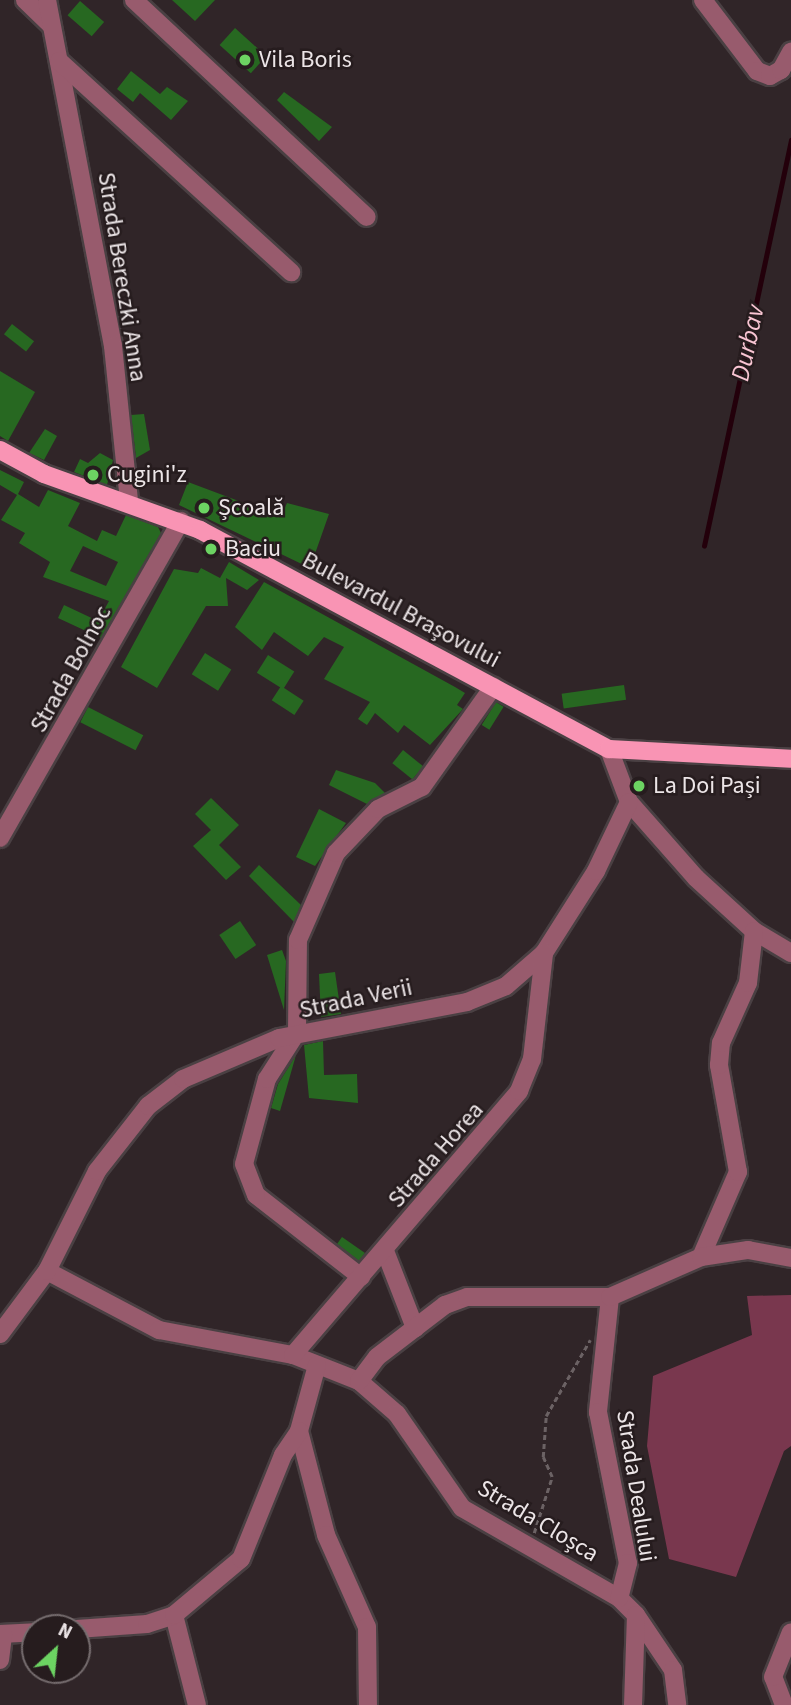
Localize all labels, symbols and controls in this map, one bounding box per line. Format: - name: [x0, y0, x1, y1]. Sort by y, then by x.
- place label: Vila Boris: [259, 46, 352, 74]
- marker: Vila Boris: [237, 52, 253, 68]
- street label: Strada Bereczki Anna: [91, 170, 153, 384]
- water label: Durbav: [725, 302, 771, 384]
- place label: Cugini'z: [107, 461, 187, 489]
- marker: Cugini'z: [85, 467, 101, 483]
- place label: Școală: [218, 494, 284, 522]
- marker: Școală: [196, 500, 212, 516]
- place label: Baciu: [225, 535, 281, 563]
- marker: Baciu: [203, 541, 219, 557]
- street label: Bulevardul Brașovului: [297, 546, 505, 674]
- street label: Strada Bolnoc: [24, 600, 118, 738]
- place label: La Doi Pași: [653, 772, 761, 800]
- marker: La Doi Pași: [631, 778, 647, 794]
- street label: Strada Verii: [297, 973, 415, 1025]
- street label: Strada Horea: [382, 1096, 490, 1214]
- street label: Strada Dealului: [610, 1408, 662, 1564]
- street label: Strada Cloșca: [472, 1474, 604, 1568]
- north arrow: [21, 1614, 91, 1684]
- text: N: [53, 1617, 77, 1647]

